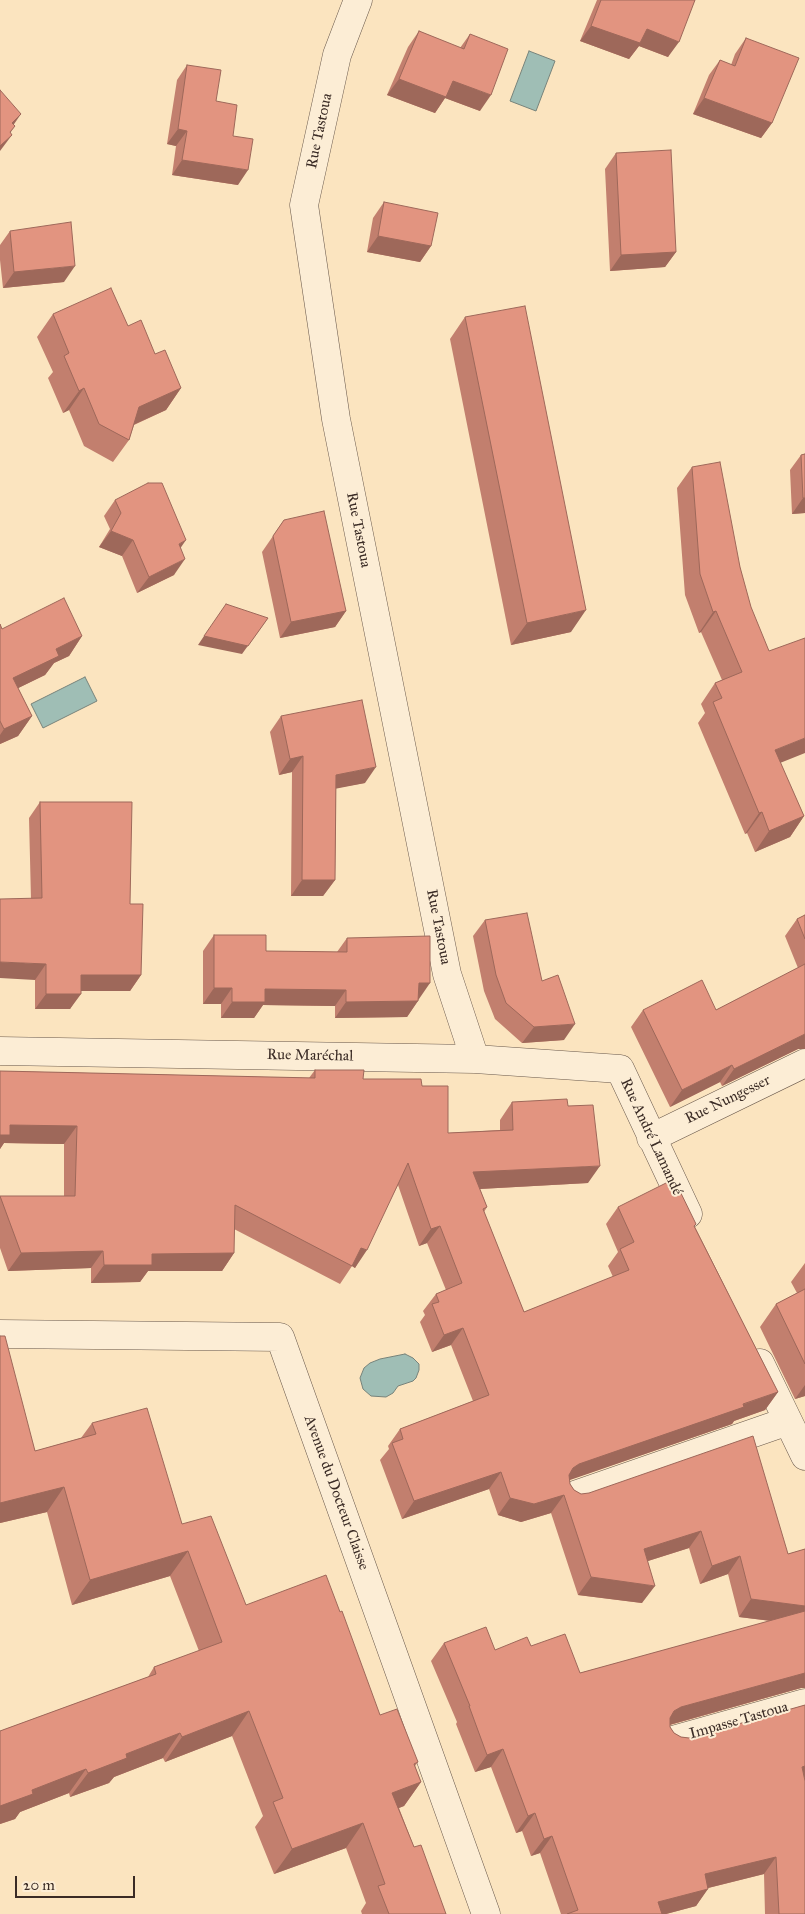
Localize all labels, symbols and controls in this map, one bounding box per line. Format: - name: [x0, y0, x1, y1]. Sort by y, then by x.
- street label: Rue Tastoua: [303, 92, 337, 170]
- street label: Rue Tastoua: [342, 491, 374, 569]
- street label: Rue Tastoua: [422, 888, 454, 966]
- street label: Rue Maréchal: [267, 1046, 353, 1066]
- street label: Rue Nungesser: [682, 1072, 774, 1128]
- street label: Rue André Lamandé: [616, 1076, 686, 1198]
- street label: Avenue du Docteur Claisse: [300, 1413, 372, 1573]
- street label: Impasse Tastoua: [688, 1698, 790, 1744]
- scale bar: [18, 1866, 138, 1898]
- text: 20 m: [23, 1876, 55, 1894]

